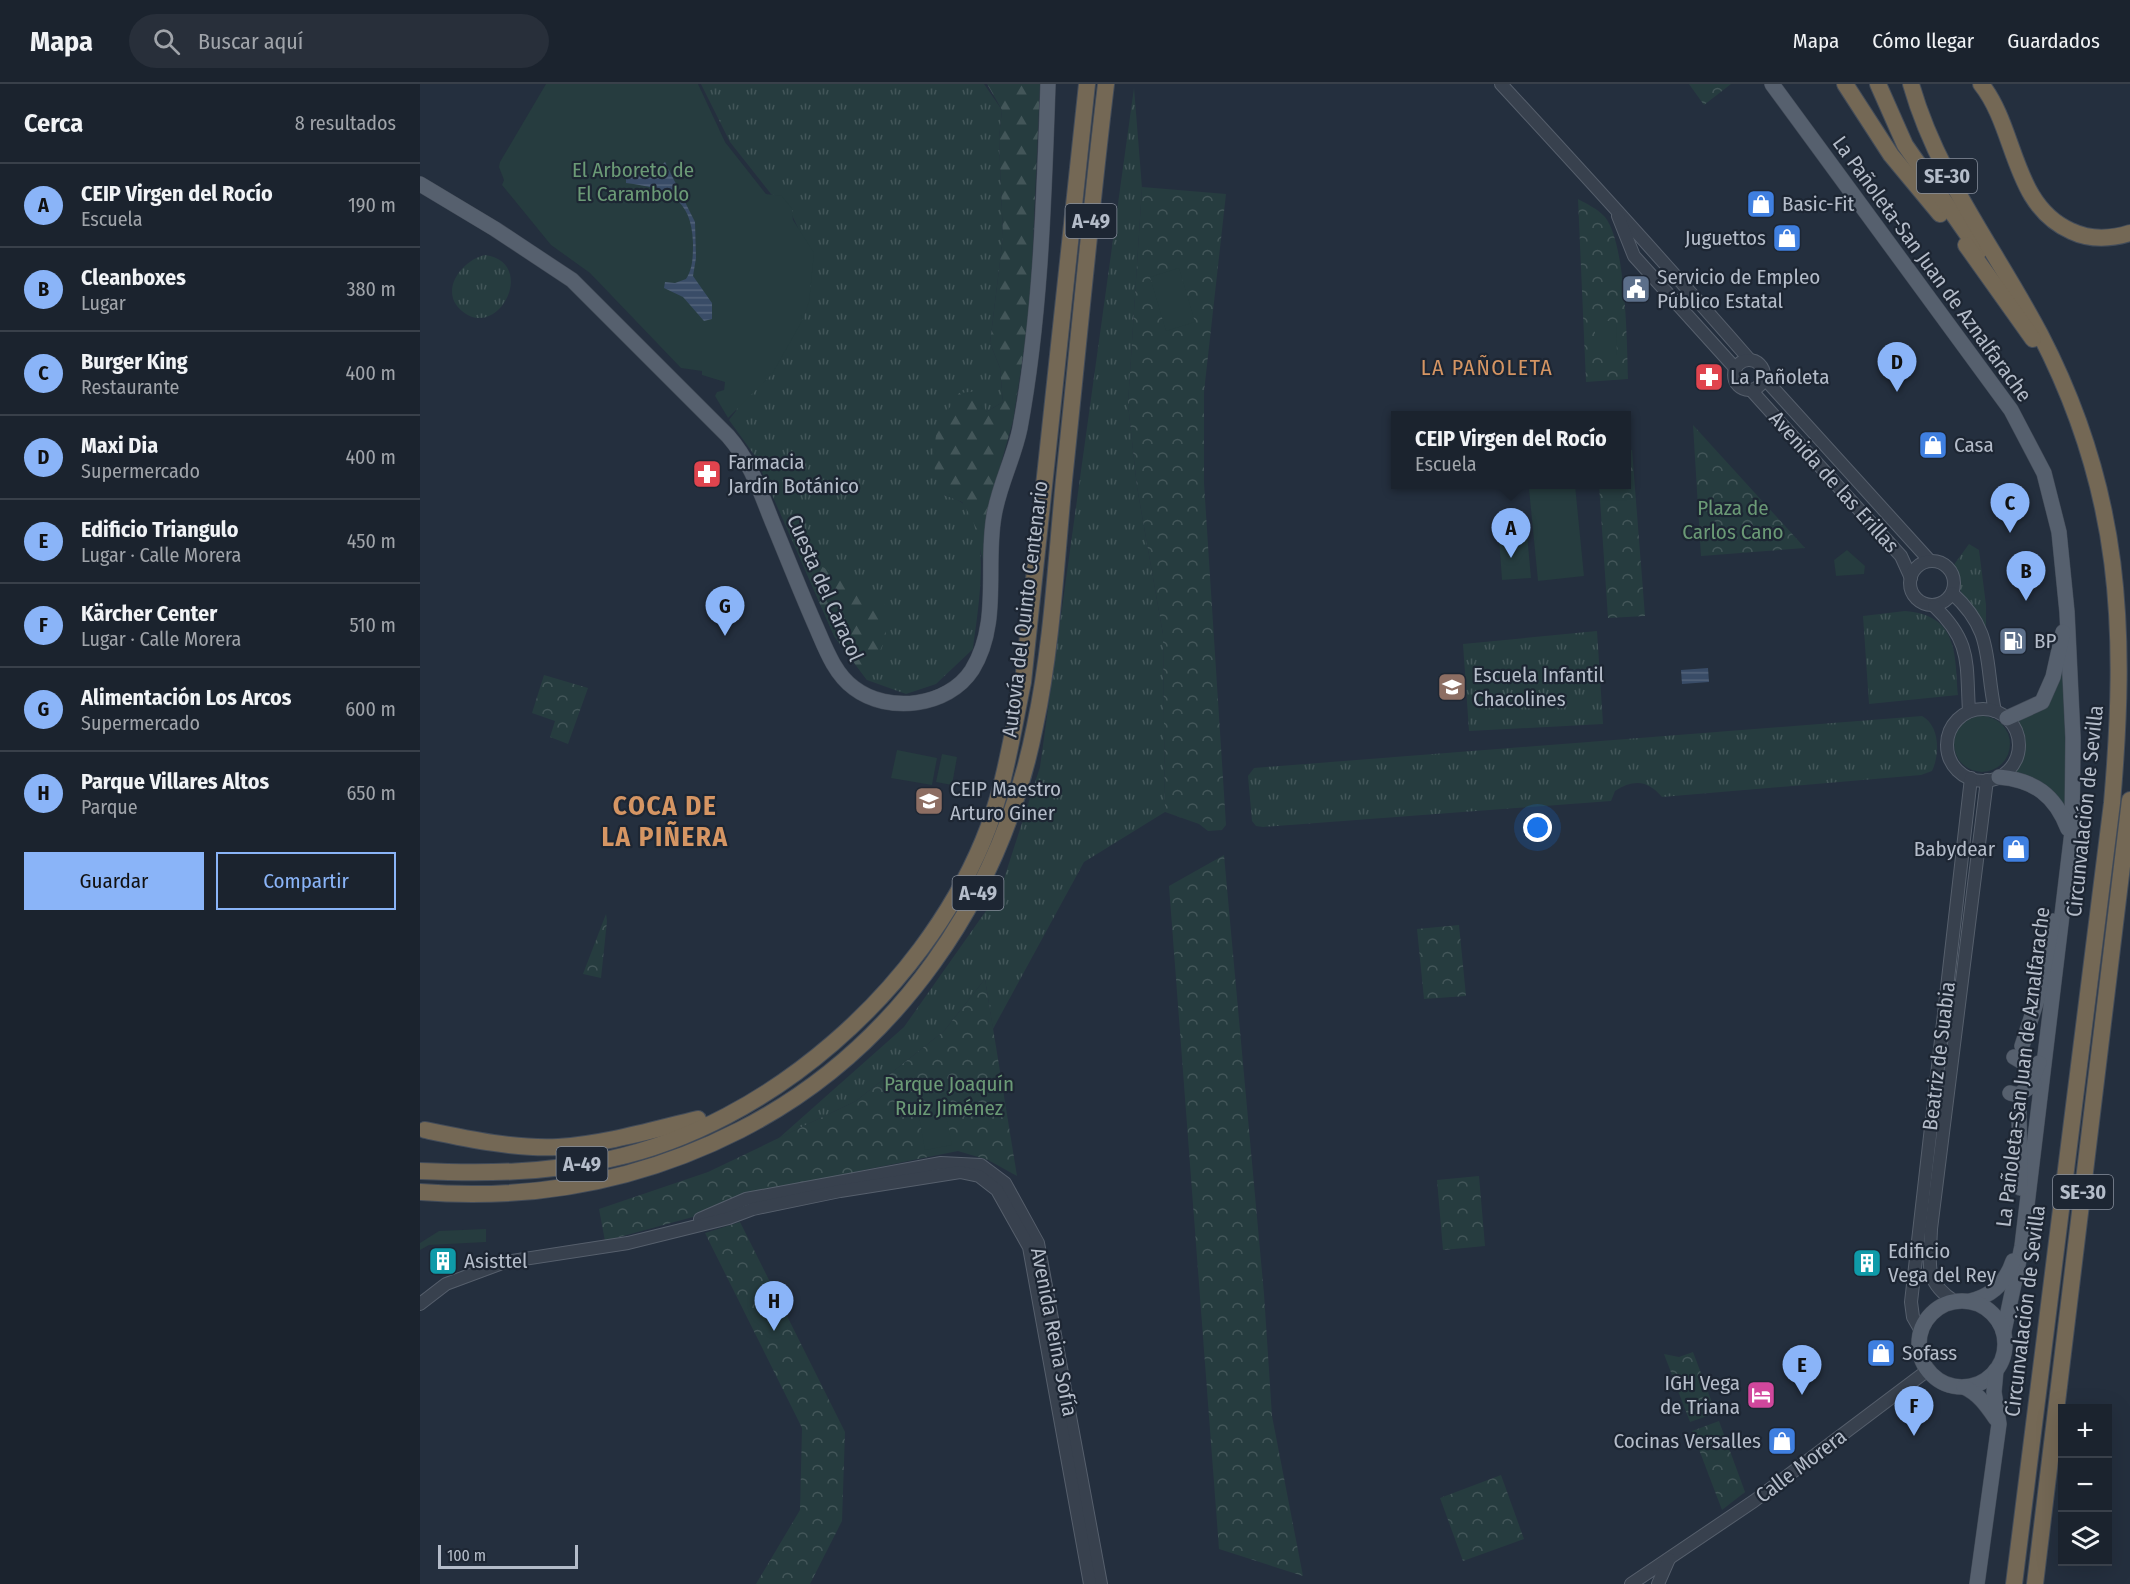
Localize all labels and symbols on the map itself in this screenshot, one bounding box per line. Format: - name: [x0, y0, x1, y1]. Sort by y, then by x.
- street label: La Pañoleta-San Juan de Aznalfarache: [1827, 131, 2037, 407]
- park label: El Arboreto de El Carambolo: [572, 157, 694, 207]
- road number: SE-30: [1917, 159, 1977, 193]
- shop icon: Basic-Fit: [1745, 188, 1777, 220]
- place label: Basic-Fit: [1782, 191, 1855, 217]
- road number: A-49: [1066, 204, 1116, 238]
- shop icon: Juguettos: [1771, 222, 1803, 254]
- place label: Juguettos: [1685, 225, 1766, 251]
- place label: Servicio de Empleo Público Estatal: [1657, 264, 1820, 314]
- public building icon: Servicio de Empleo Público Estatal: [1620, 273, 1652, 305]
- pin: D: [1878, 342, 1916, 392]
- district label: LA PAÑOLETA: [1421, 354, 1553, 381]
- pharmacy icon: La Pañoleta: [1693, 361, 1725, 393]
- place label: La Pañoleta: [1730, 364, 1830, 390]
- street label: Avenida de las Erillas: [1763, 406, 1905, 558]
- shop icon: Casa: [1917, 429, 1949, 461]
- place label: Casa: [1954, 432, 1994, 458]
- place label: Farmacia Jardín Botánico: [728, 449, 859, 499]
- pharmacy icon: Farmacia Jardín Botánico: [691, 458, 723, 490]
- street label: Autovía del Quinto Centenario: [996, 479, 1054, 739]
- pin: C: [1990, 484, 2030, 533]
- park label: Plaza de Carlos Cano: [1682, 495, 1784, 545]
- pin: A: [1492, 508, 1530, 558]
- street label: Cuesta del Caracol: [781, 511, 869, 666]
- pin: B: [2006, 552, 2046, 601]
- pin: G: [706, 586, 744, 636]
- fuel station icon: BP: [1997, 625, 2029, 657]
- place label: BP: [2034, 628, 2056, 654]
- place label: Escuela Infantil Chacolines: [1473, 662, 1605, 712]
- school or university icon: Escuela Infantil Chacolines: [1436, 671, 1468, 703]
- street label: Circunvalación de Sevilla: [2061, 704, 2109, 918]
- place label: CEIP Maestro Arturo Giner: [950, 776, 1061, 826]
- school or university icon: CEIP Maestro Arturo Giner: [913, 785, 945, 817]
- district label: COCA DE LA PIÑERA: [601, 790, 729, 853]
- your location: [1523, 813, 1552, 842]
- shop icon: Babydear: [2000, 833, 2032, 865]
- place label: Babydear: [1914, 836, 1996, 862]
- road number: A-49: [952, 876, 1004, 910]
- street label: La Pañoleta-San Juan de Aznalfarache: [1990, 906, 2056, 1228]
- street label: Beatriz de Suabia: [1917, 980, 1961, 1132]
- park label: Parque Joaquín Ruiz Jiménez: [884, 1071, 1014, 1121]
- road number: A-49: [556, 1147, 608, 1181]
- road number: SE-30: [2053, 1175, 2113, 1209]
- street label: Circunvalación de Sevilla: [1999, 1204, 2051, 1418]
- place label: Edificio Vega del Rey: [1888, 1238, 1997, 1288]
- building icon: Asisttel: [427, 1245, 459, 1277]
- street label: Avenida Reina Sofía: [1025, 1245, 1083, 1419]
- building icon: Edificio Vega del Rey: [1851, 1247, 1883, 1279]
- place label: Asisttel: [464, 1248, 528, 1274]
- pin: H: [754, 1282, 794, 1331]
- shop icon: Sofass: [1865, 1337, 1897, 1369]
- place label: Sofass: [1902, 1340, 1957, 1366]
- pin: E: [1782, 1346, 1822, 1395]
- place label: IGH Vega de Triana: [1660, 1370, 1740, 1420]
- hotel icon: IGH Vega de Triana: [1745, 1379, 1777, 1411]
- pin: F: [1894, 1386, 1934, 1436]
- street label: Calle Morera: [1750, 1423, 1852, 1509]
- shop icon: Cocinas Versalles: [1766, 1425, 1798, 1457]
- place label: Cocinas Versalles: [1614, 1428, 1761, 1454]
- scale bar: [438, 1542, 578, 1570]

